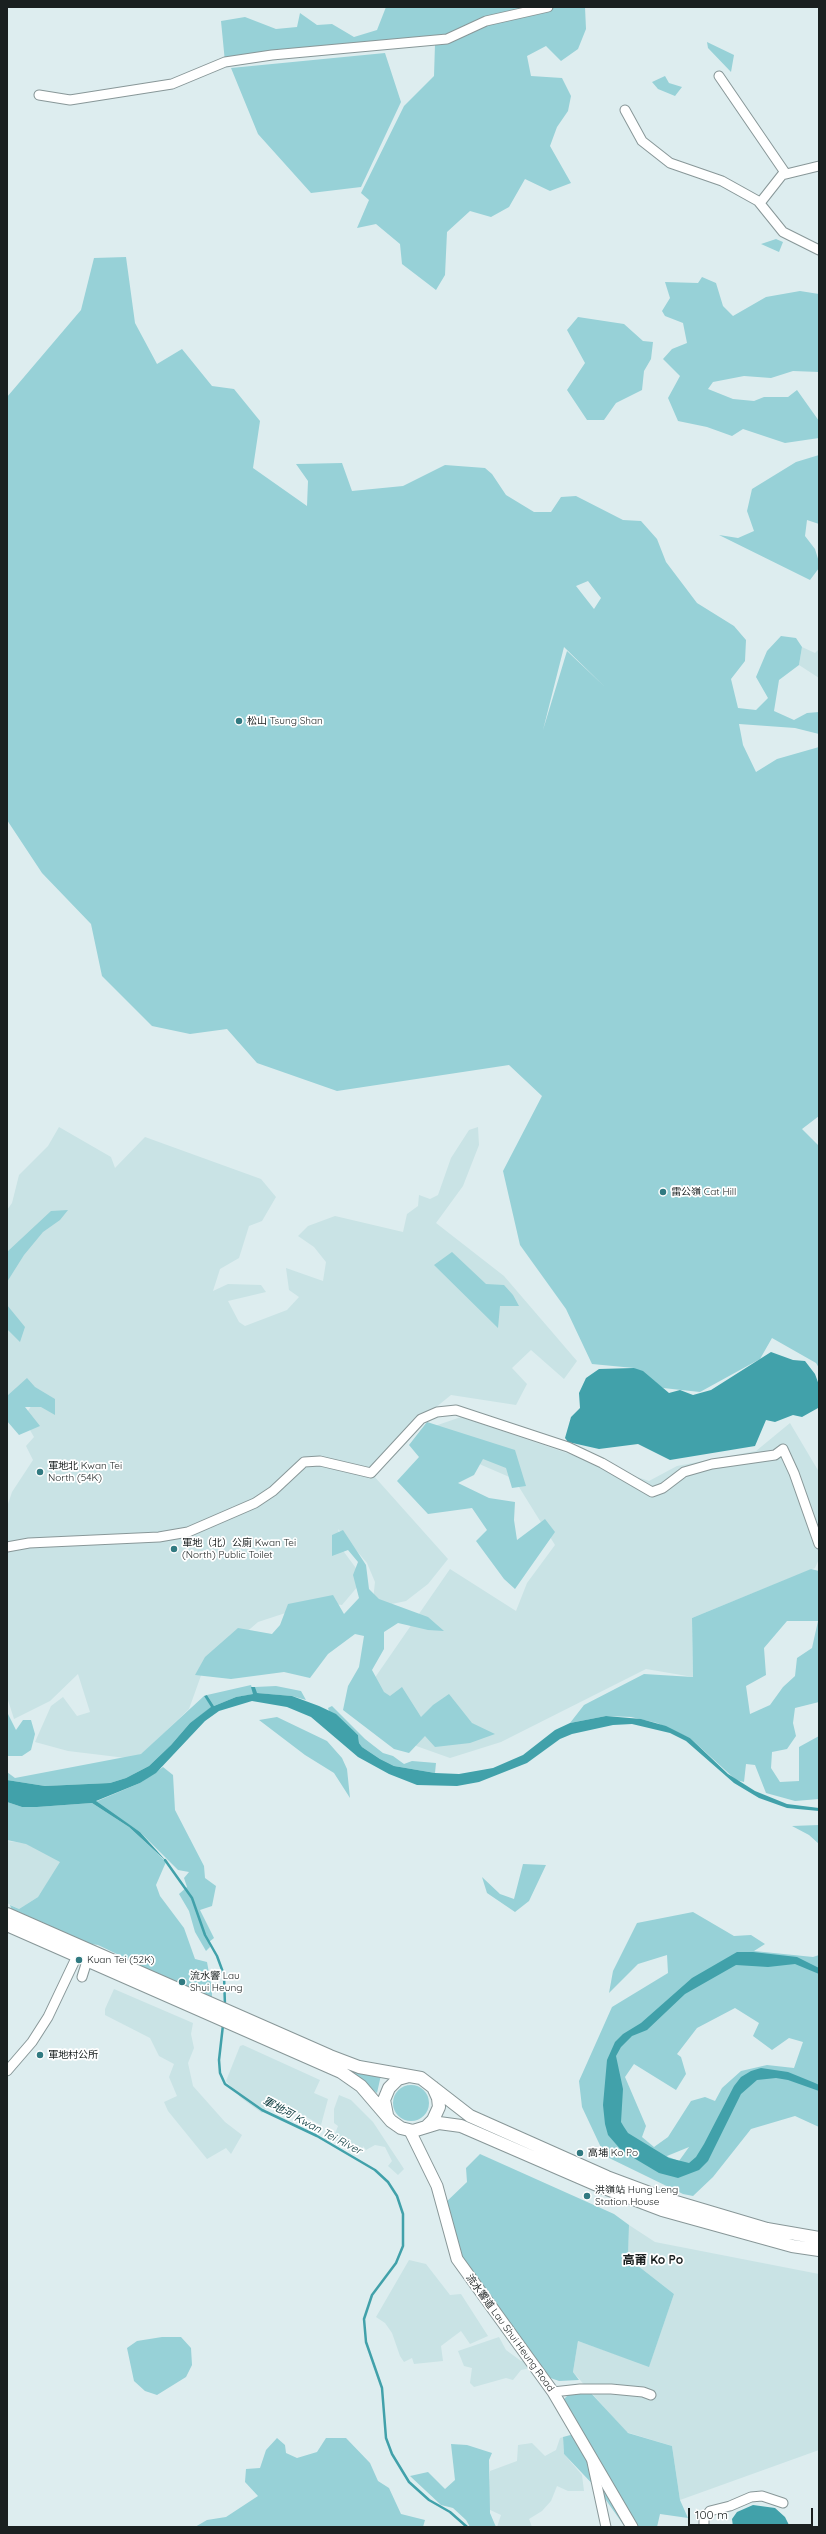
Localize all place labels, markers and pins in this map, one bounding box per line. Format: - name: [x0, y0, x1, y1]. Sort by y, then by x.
- place label: 松山 Tsung Shan: [247, 715, 323, 727]
- marker: 松山 Tsung Shan: [234, 716, 244, 726]
- place label: 雷公嶺 Cat Hill: [671, 1186, 736, 1198]
- marker: 雷公嶺 Cat Hill: [658, 1187, 668, 1197]
- place label: 軍地北 Kwan Tei North (54K): [48, 1460, 122, 1484]
- marker: 軍地北 Kwan Tei North (54K): [35, 1467, 45, 1477]
- place label: 軍地（北）公廁 Kwan Tei (North) Public Toilet: [182, 1537, 296, 1560]
- marker: 軍地（北）公廁 Kwan Tei (North) Public Toilet: [169, 1544, 179, 1554]
- place label: Kuan Tei (52K): [87, 1954, 154, 1966]
- marker: Kuan Tei (52K): [74, 1955, 84, 1965]
- place label: 流水響 Lau Shui Heung: [190, 1970, 242, 1994]
- marker: 流水響 Lau Shui Heung: [177, 1977, 187, 1987]
- place label: 軍地村公所: [48, 2049, 98, 2061]
- marker: 軍地村公所: [35, 2050, 45, 2060]
- place label: 高埔 Ko Po: [588, 2147, 638, 2159]
- marker: 高埔 Ko Po: [575, 2148, 585, 2158]
- place label: 洪嶺站 Hung Leng Station House: [595, 2184, 678, 2208]
- marker: 洪嶺站 Hung Leng Station House: [582, 2191, 592, 2201]

